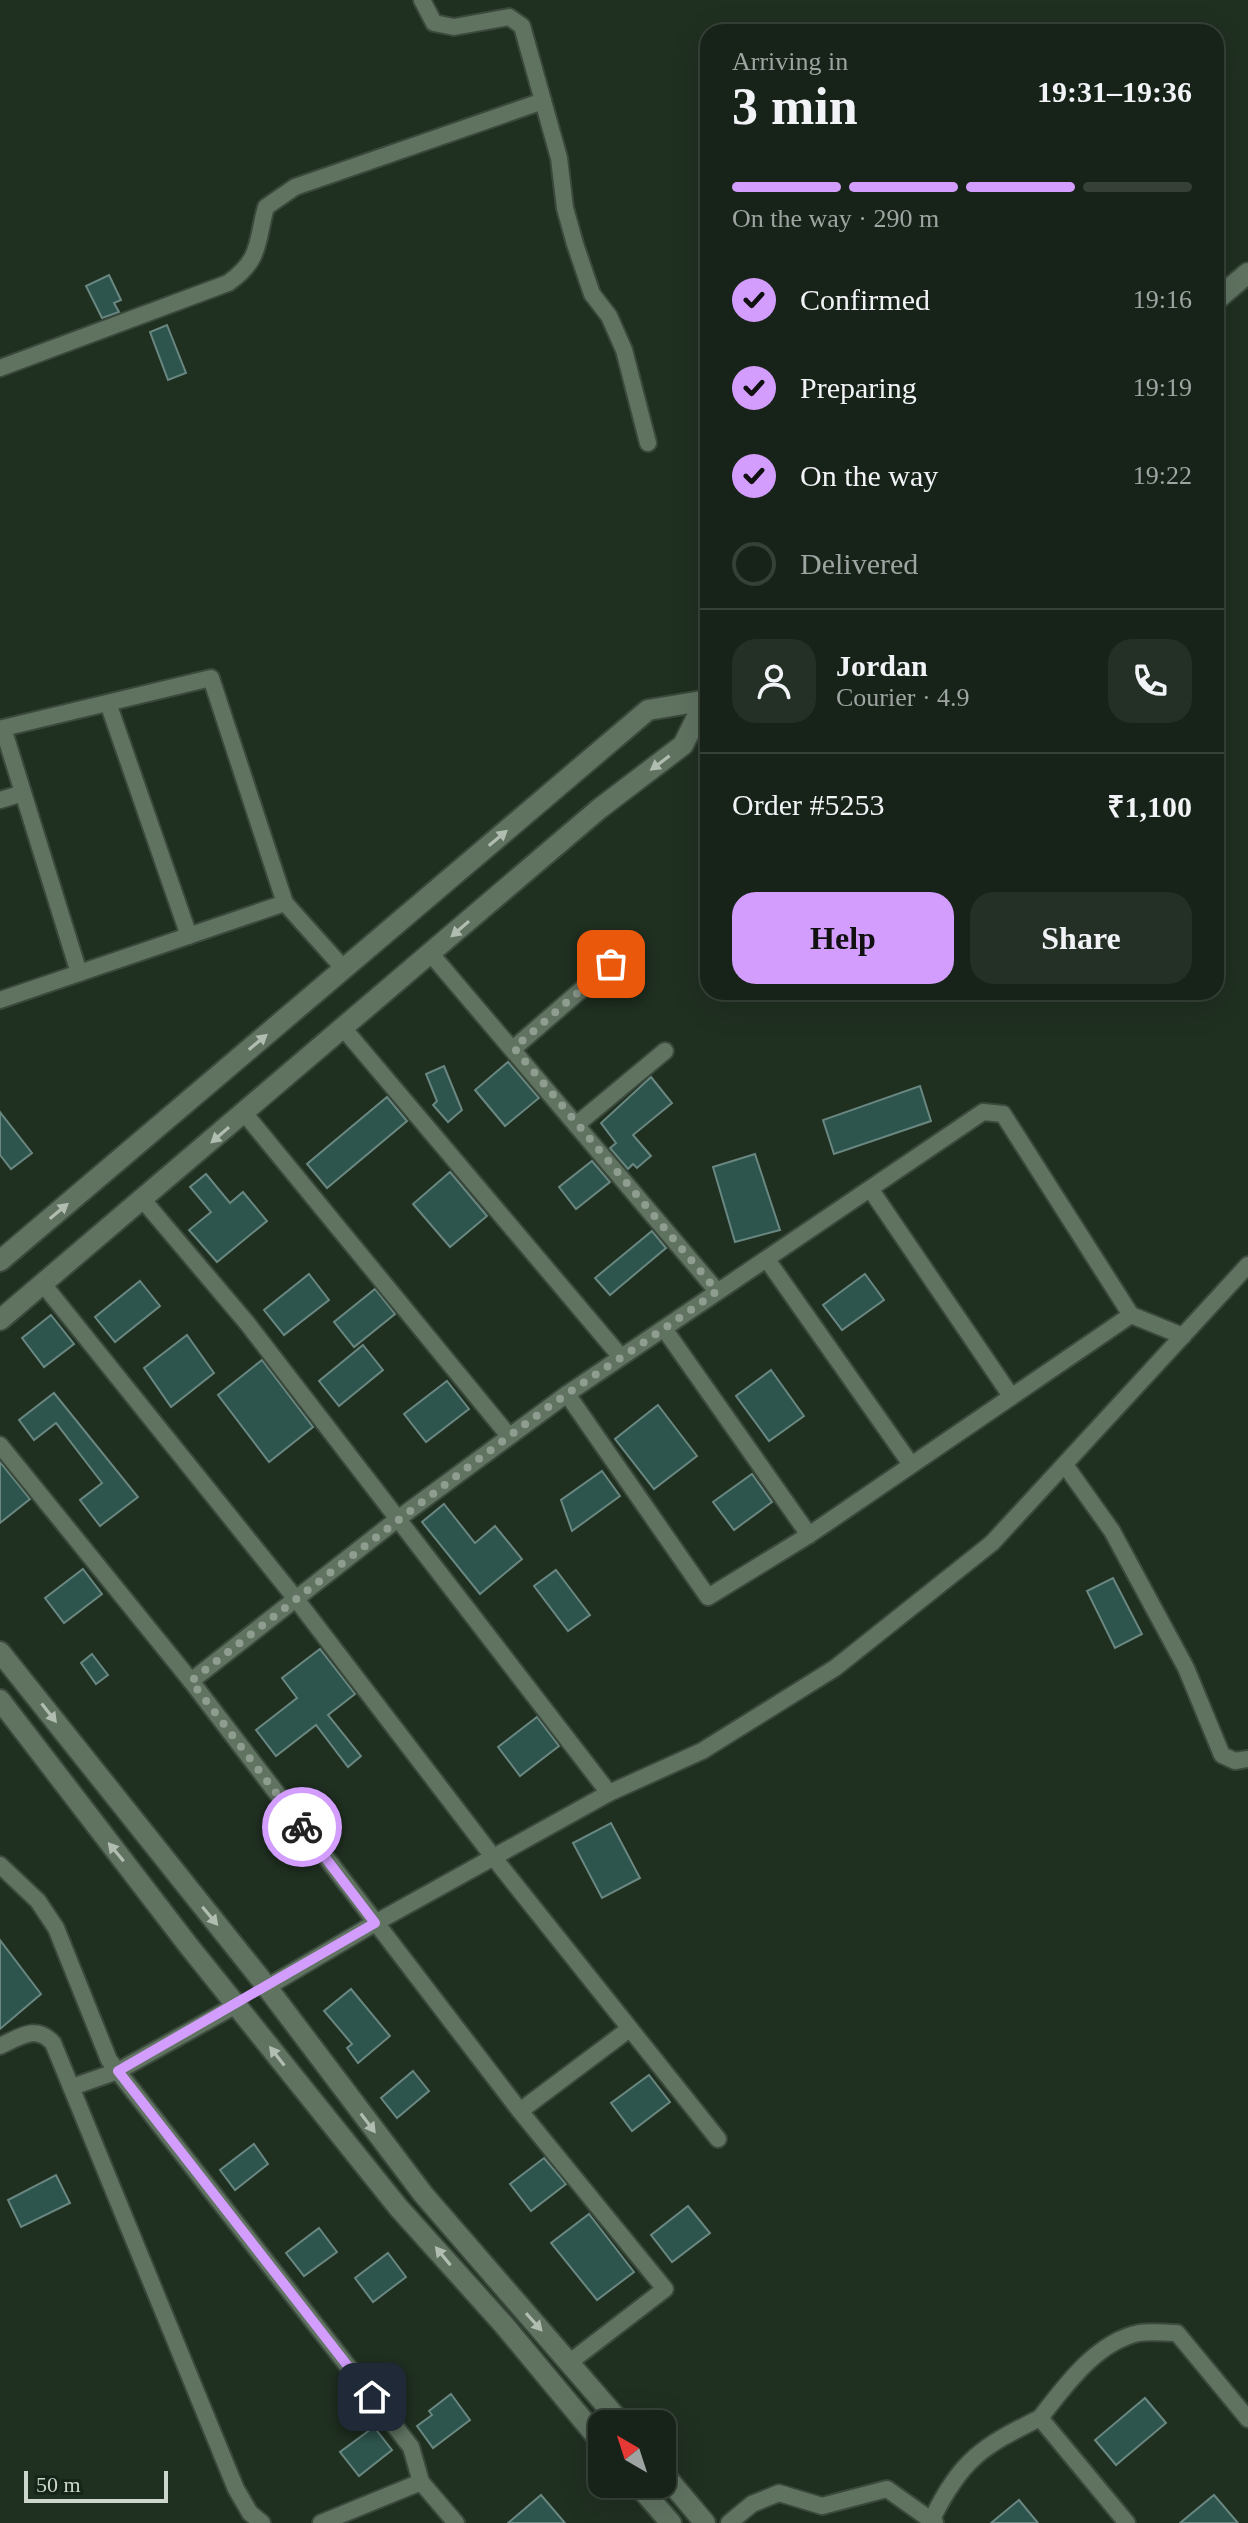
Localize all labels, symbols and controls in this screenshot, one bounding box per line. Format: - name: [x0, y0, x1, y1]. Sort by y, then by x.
- text: Arriving in: [732, 47, 848, 76]
- text: 19:31–19:36: [1037, 75, 1192, 108]
- text: 3 min: [732, 78, 858, 135]
- text: On the way · 290 m: [732, 204, 939, 233]
- icon: check: [732, 278, 776, 322]
- text: Confirmed: [800, 283, 930, 316]
- text: 19:16: [1133, 285, 1192, 314]
- icon: check: [732, 366, 776, 410]
- text: Preparing: [800, 371, 917, 404]
- text: 19:19: [1133, 373, 1192, 402]
- icon: check: [732, 454, 776, 498]
- text: On the way: [800, 459, 938, 492]
- text: 19:22: [1133, 461, 1192, 490]
- text: Delivered: [800, 547, 918, 580]
- button: person: [732, 639, 816, 723]
- button: phone: [1108, 639, 1192, 723]
- text: Jordan: [836, 649, 928, 682]
- text: Courier · 4.9: [836, 683, 970, 712]
- one-way arrow: [650, 754, 670, 770]
- text: Order #5253: [732, 788, 884, 821]
- text: ₹1,100: [1107, 790, 1192, 823]
- one-way arrow: [489, 829, 508, 847]
- button: Help: [732, 892, 954, 984]
- button: Share: [970, 892, 1192, 984]
- one-way arrow: [450, 920, 470, 937]
- pin: [577, 930, 645, 998]
- icon: bag: [589, 942, 633, 986]
- one-way arrow: [247, 1034, 267, 1051]
- one-way arrow: [211, 1126, 231, 1143]
- one-way arrow: [49, 1203, 69, 1220]
- one-way arrow: [40, 1703, 56, 1723]
- courier: [262, 1787, 342, 1867]
- icon: bike: [280, 1805, 324, 1849]
- one-way arrow: [108, 1842, 125, 1862]
- one-way arrow: [201, 1906, 218, 1926]
- one-way arrow: [270, 2046, 286, 2066]
- one-way arrow: [359, 2113, 375, 2133]
- one-way arrow: [435, 2246, 452, 2266]
- one-way arrow: [525, 2313, 543, 2332]
- pin: [338, 2363, 406, 2431]
- icon: home: [350, 2375, 394, 2419]
- north arrow: [588, 2410, 676, 2498]
- map controls: [588, 2410, 676, 2498]
- scale bar: [24, 2467, 168, 2503]
- text: 50 m: [36, 2472, 81, 2497]

